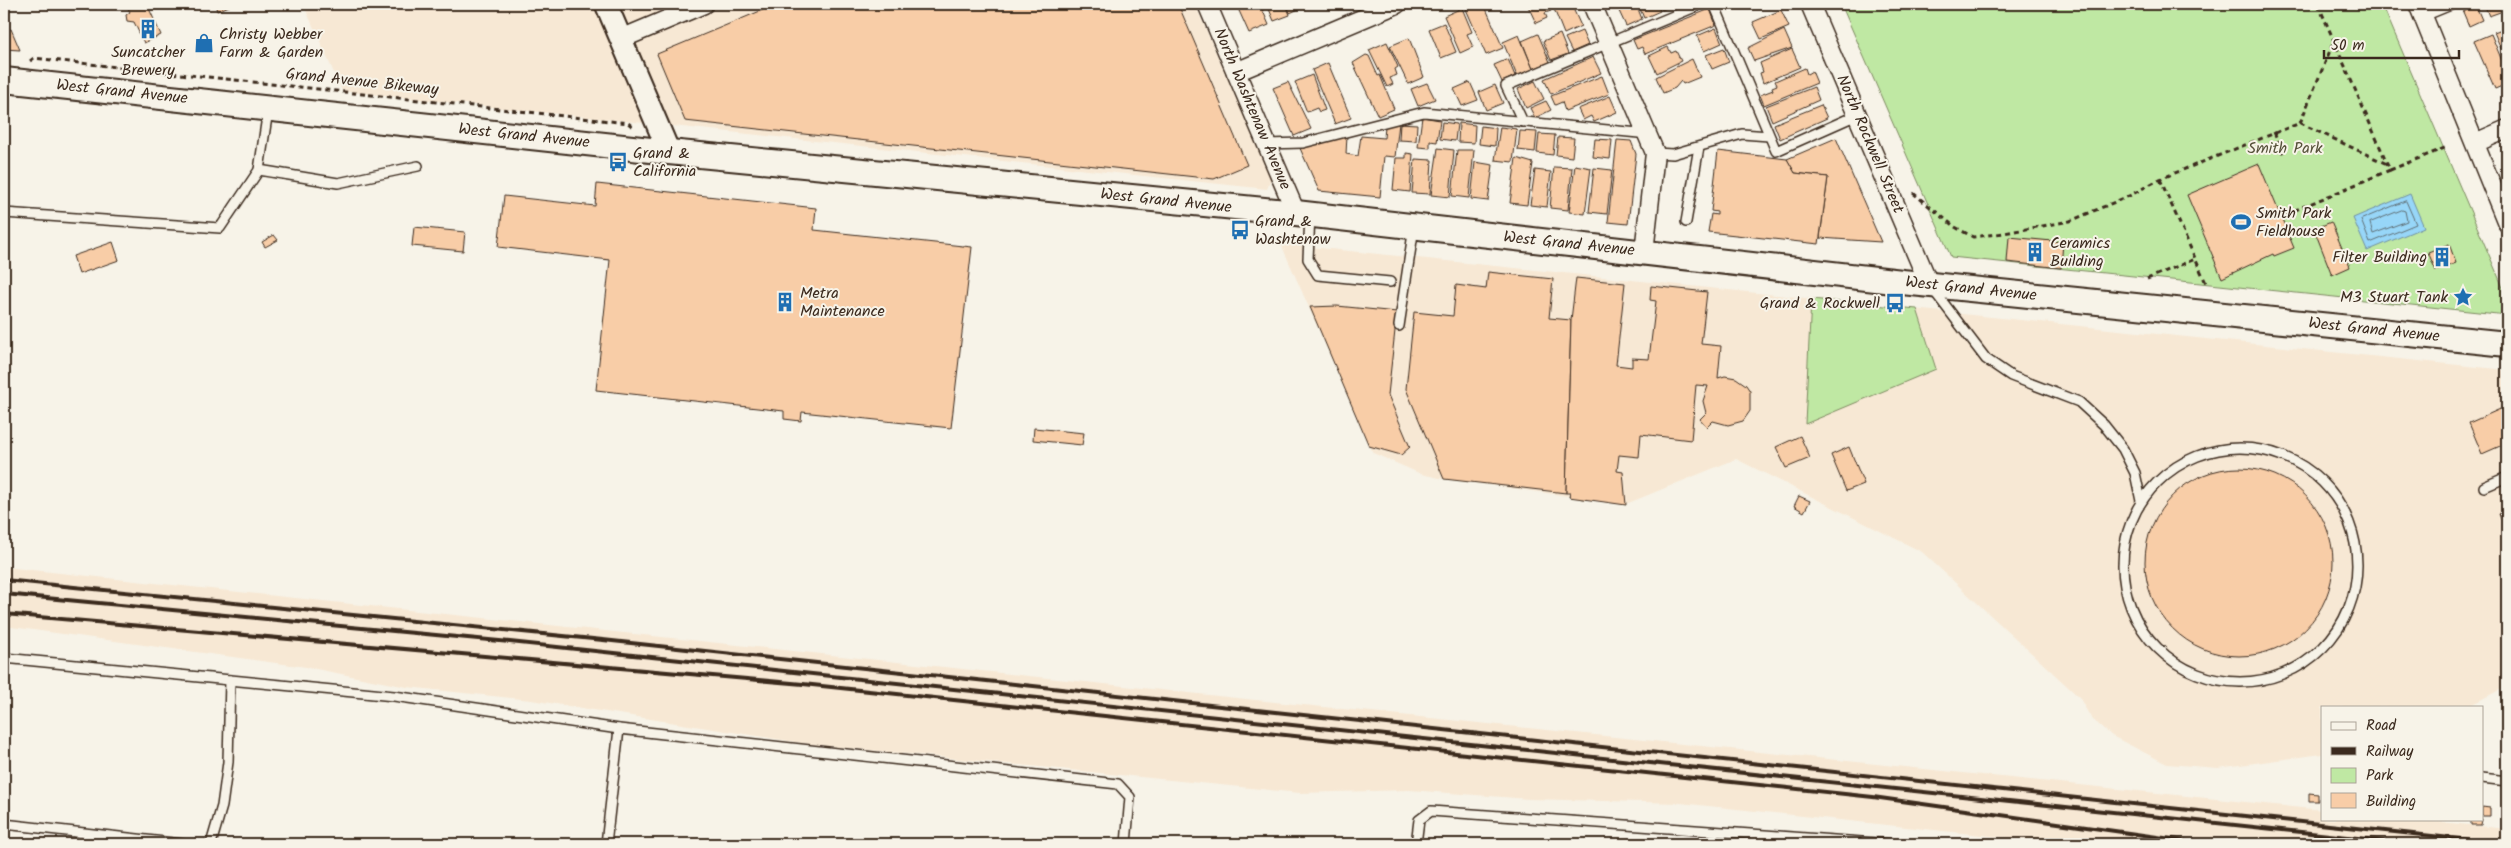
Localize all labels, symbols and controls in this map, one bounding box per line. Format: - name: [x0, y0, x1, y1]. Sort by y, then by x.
- building icon: Suncatcher Brewery: [137, 18, 159, 40]
- place label: Christy Webber Farm & Garden: [219, 22, 324, 65]
- street label: North Washtenaw Avenue: [1207, 24, 1297, 194]
- scale bar: [2324, 28, 2458, 60]
- shop icon: Christy Webber Farm & Garden: [193, 32, 215, 54]
- text: 50 m: [2331, 34, 2365, 58]
- place label: Suncatcher Brewery: [111, 40, 187, 83]
- street label: Grand Avenue Bikeway: [284, 62, 440, 103]
- street label: North Rockwell Street: [1829, 71, 1911, 218]
- street label: West Grand Avenue: [55, 73, 189, 111]
- street label: West Grand Avenue: [457, 117, 591, 155]
- park label: Smith Park: [2247, 136, 2323, 161]
- place label: Grand & California: [633, 141, 696, 184]
- bus stop icon: Grand & California: [607, 151, 629, 173]
- street label: West Grand Avenue: [1099, 182, 1233, 220]
- place label: Smith Park Fieldhouse: [2256, 201, 2332, 244]
- place label: Grand & Washtenaw: [1255, 209, 1331, 252]
- sports icon: Smith Park Fieldhouse: [2230, 211, 2252, 233]
- bus stop icon: Grand & Washtenaw: [1229, 219, 1251, 241]
- street label: West Grand Avenue: [1502, 225, 1636, 263]
- place label: Ceramics Building: [2050, 231, 2110, 274]
- building icon: Ceramics Building: [2024, 241, 2046, 263]
- place label: Filter Building: [2332, 245, 2427, 270]
- building icon: Filter Building: [2431, 246, 2453, 268]
- street label: West Grand Avenue: [1904, 270, 2038, 308]
- place label: Metra Maintenance: [800, 281, 885, 324]
- place label: M3 Stuart Tank: [2340, 285, 2448, 310]
- place icon: M3 Stuart Tank: [2452, 286, 2474, 308]
- building icon: Metra Maintenance: [774, 291, 796, 313]
- place label: Grand & Rockwell: [1760, 291, 1880, 316]
- bus stop icon: Grand & Rockwell: [1884, 292, 1906, 314]
- street label: West Grand Avenue: [2307, 311, 2441, 349]
- legend: [2321, 706, 2484, 820]
- text: Road: [2366, 714, 2397, 738]
- text: Railway: [2366, 740, 2414, 764]
- text: Park: [2366, 764, 2394, 788]
- text: Building: [2366, 790, 2416, 814]

